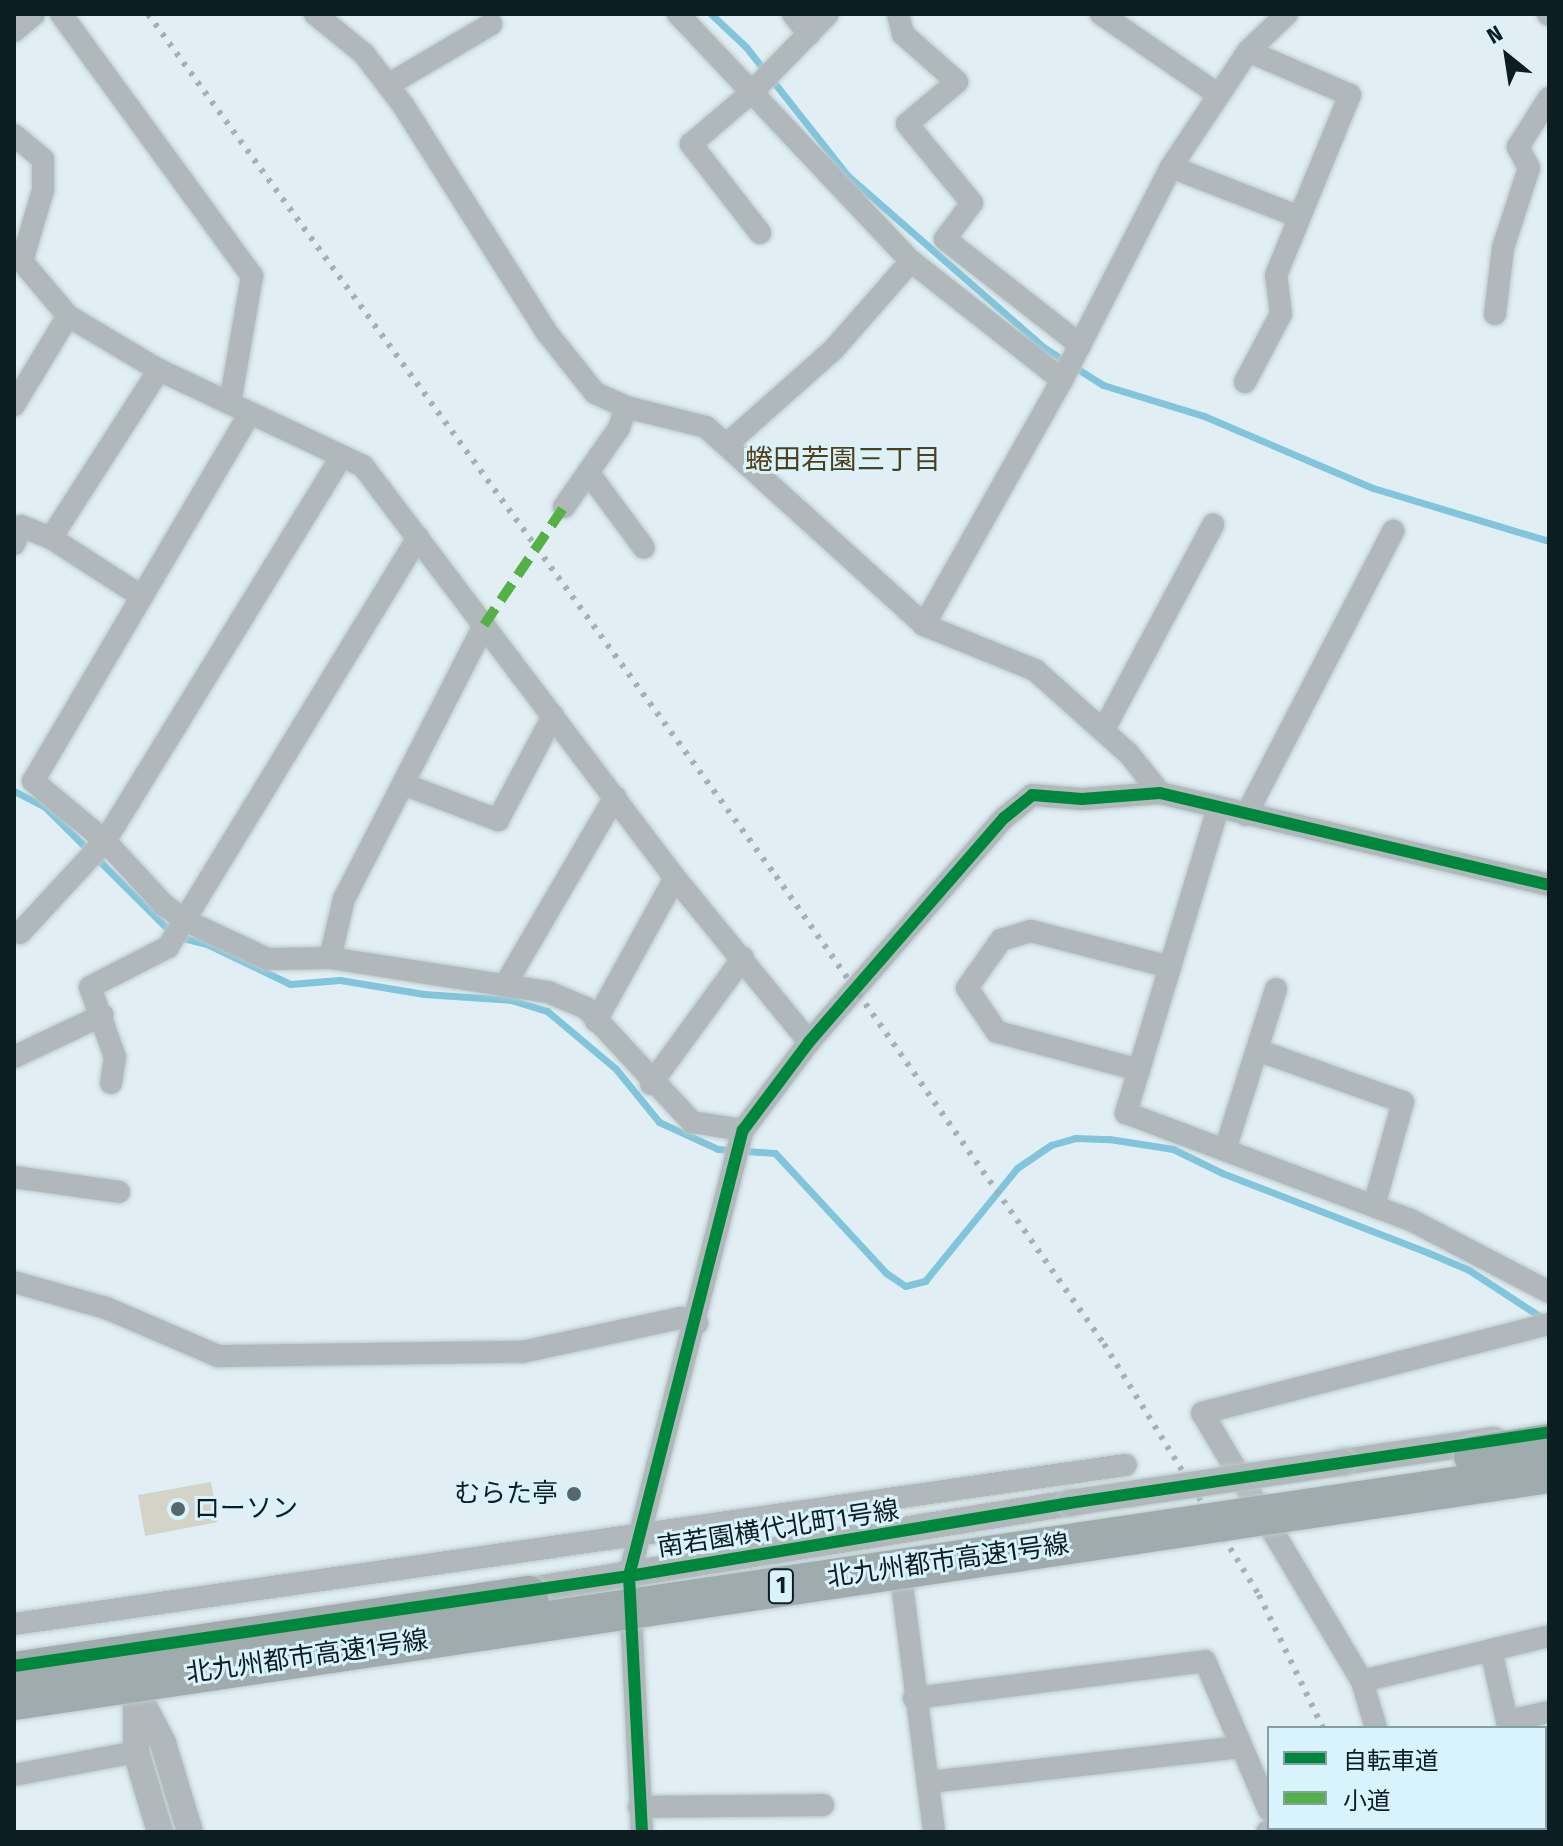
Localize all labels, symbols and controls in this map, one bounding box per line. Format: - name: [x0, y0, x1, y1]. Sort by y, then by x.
- north arrow: [1467, 16, 1547, 96]
- text: N: [1482, 20, 1507, 50]
- district label: 蜷田若園三丁目: [745, 443, 941, 477]
- place label: むらた亭: [454, 1478, 558, 1510]
- marker: むらた亭: [565, 1485, 583, 1503]
- place label: ローソン: [194, 1493, 298, 1525]
- street label: 南若園横代北町1号線: [655, 1494, 901, 1564]
- marker: ローソン: [169, 1500, 187, 1518]
- street label: 北九州都市高速1号線: [825, 1529, 1071, 1593]
- road number: 1: [767, 1566, 795, 1606]
- street label: 北九州都市高速1号線: [184, 1625, 430, 1689]
- legend: [1267, 1726, 1547, 1830]
- text: 自転車道: [1343, 1747, 1439, 1775]
- text: 小道: [1343, 1787, 1391, 1815]

